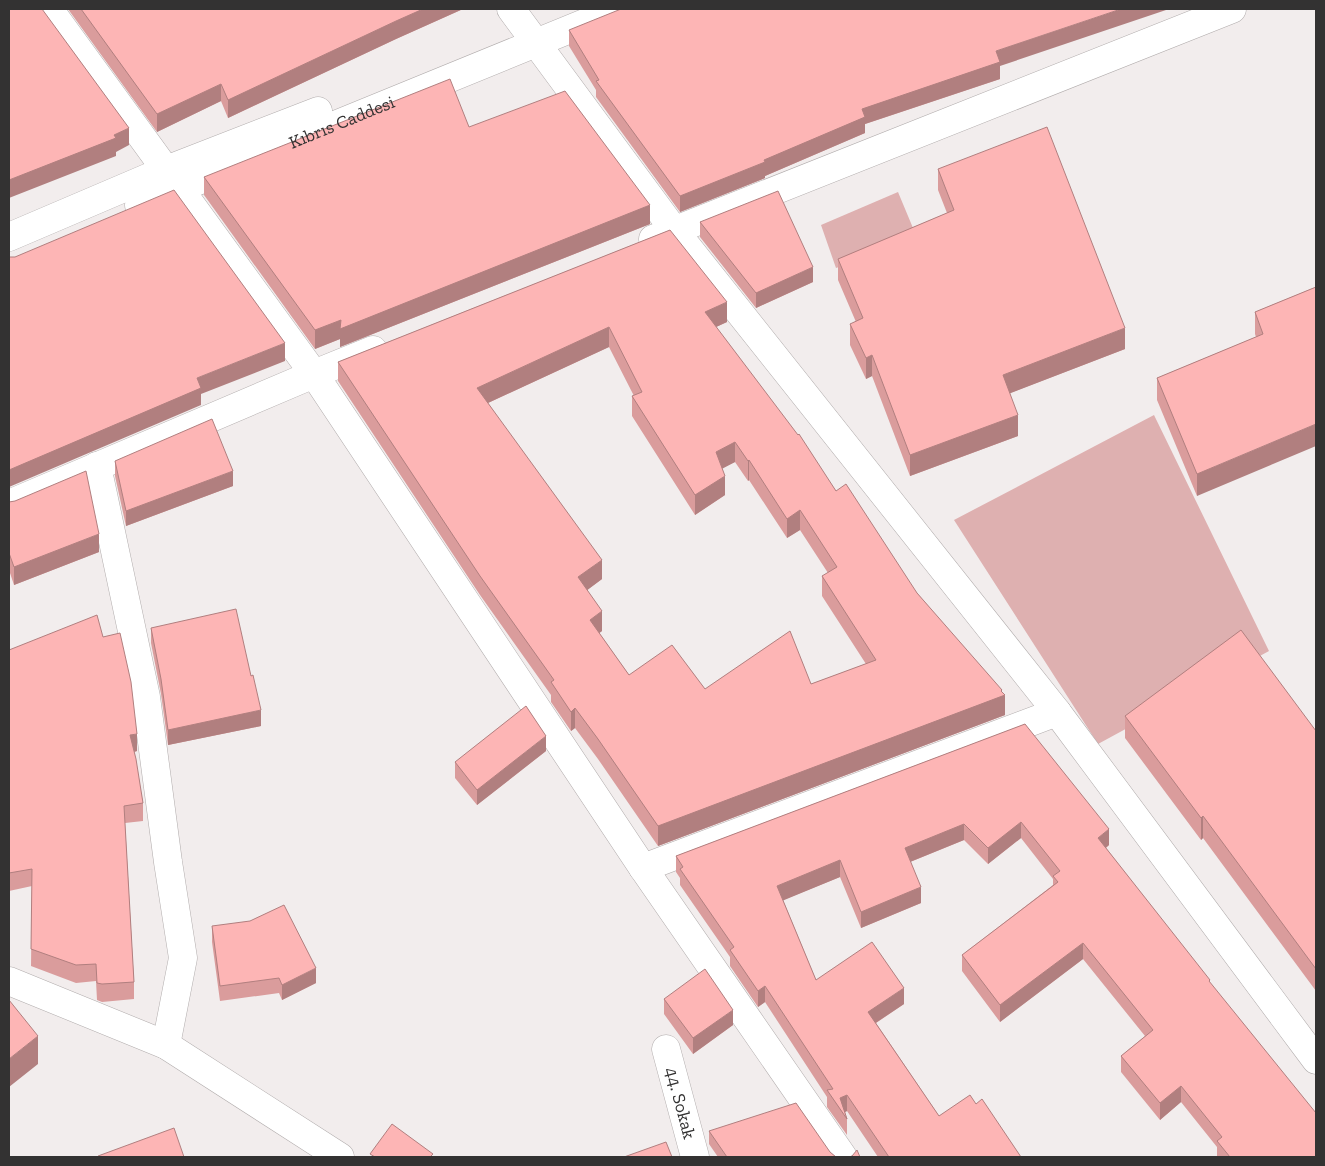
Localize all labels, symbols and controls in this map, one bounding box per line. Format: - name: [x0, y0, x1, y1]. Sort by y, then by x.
- street label: Kıbrıs Caddesi: [286, 91, 398, 154]
- street label: 44. Sokak: [660, 1065, 701, 1142]

